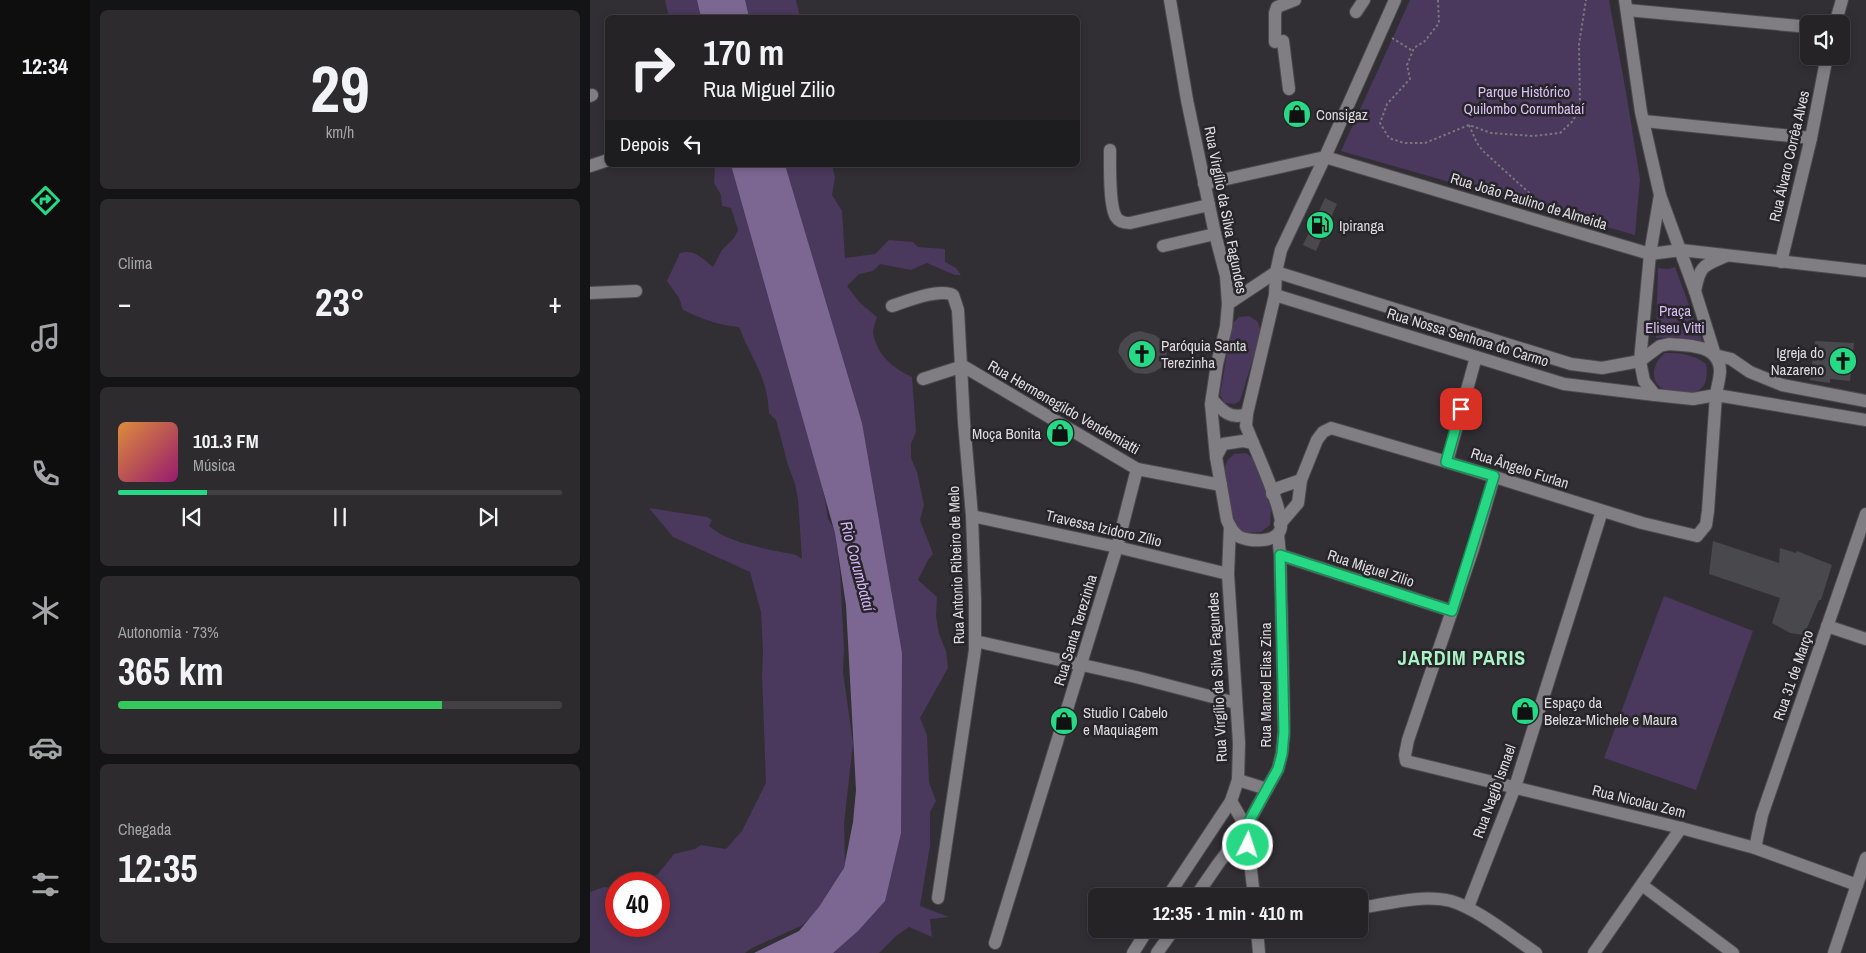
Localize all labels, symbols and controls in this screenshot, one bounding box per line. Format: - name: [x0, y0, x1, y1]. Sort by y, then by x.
- map controls: [1800, 15, 1850, 65]
- button: sound: [1800, 15, 1850, 65]
- text: 170 m: [703, 29, 784, 76]
- icon: right: [620, 35, 685, 100]
- text: 29: [310, 45, 370, 132]
- text: 12:34: [22, 51, 68, 81]
- text: Rua Miguel Zilio: [703, 74, 835, 104]
- park label: Parque Histórico Quilombo Corumbataí: [1463, 81, 1585, 119]
- street label: Rua Álvaro Corrêa Alves: [1764, 88, 1814, 224]
- shop icon: Consigaz: [1282, 99, 1312, 129]
- place label: Consigaz: [1316, 104, 1368, 125]
- text: km/h: [326, 121, 354, 143]
- street label: Rua Virgílio da Silva Fagundes: [1199, 124, 1253, 296]
- icon: left: [679, 130, 707, 158]
- text: Depois: [620, 131, 669, 157]
- street label: Rua João Paulino de Almeida: [1448, 167, 1610, 235]
- icon: directions: [28, 183, 63, 218]
- fuel station icon: Ipiranga: [1305, 210, 1335, 240]
- place label: Ipiranga: [1339, 215, 1384, 236]
- text: Clima: [118, 252, 152, 274]
- text: 23°: [315, 277, 365, 328]
- text: −: [118, 284, 131, 322]
- text: +: [549, 284, 562, 322]
- park label: Praça Eliseu Vitti: [1645, 300, 1705, 338]
- street label: Rua Nossa Senhora do Carmo: [1385, 302, 1552, 372]
- icon: music: [28, 320, 63, 355]
- place label: Paróquia Santa Terezinha: [1161, 335, 1247, 373]
- church icon: Paróquia Santa Terezinha: [1127, 339, 1157, 369]
- place label: Igreja do Nazareno: [1771, 342, 1824, 380]
- church icon: Igreja do Nazareno: [1828, 346, 1858, 376]
- street label: Rua Hermenegildo Vendemiatti: [984, 355, 1144, 459]
- pin: [1440, 388, 1482, 430]
- icon: arrive: [1447, 395, 1475, 423]
- shop icon: Moça Bonita: [1045, 418, 1075, 448]
- place label: Moça Bonita: [972, 423, 1041, 444]
- text: 101.3 FM: [193, 428, 259, 454]
- street label: Rua Ângelo Furlan: [1468, 442, 1572, 494]
- text: Música: [193, 454, 235, 476]
- icon: phone: [28, 456, 63, 491]
- street label: Rua Antonio Ribeiro de Melo: [943, 485, 969, 645]
- icon: previous: [178, 503, 206, 531]
- icon: pause: [326, 503, 354, 531]
- icon: next: [474, 503, 502, 531]
- street label: Travessa Izidoro Zílio: [1044, 504, 1164, 552]
- water label: Rio Corumbataí: [835, 518, 881, 615]
- street label: Rua Miguel Zilio: [1325, 544, 1417, 592]
- street label: Rua Santa Terezinha: [1048, 572, 1102, 688]
- street label: Rua Virgílio da Silva Fagundes: [1202, 591, 1232, 763]
- icon: climate: [28, 593, 63, 628]
- text: Autonomia · 73%: [118, 621, 219, 643]
- street label: Rua Manoel Elias Zina: [1255, 622, 1276, 748]
- street label: Rua 31 de Março: [1768, 627, 1818, 723]
- district label: JARDIM PARIS: [1398, 644, 1526, 671]
- text: 365 km: [118, 646, 224, 697]
- place label: Espaço da Beleza-Michele e Maura: [1544, 692, 1677, 730]
- shop icon: Espaço da Beleza-Michele e Maura: [1510, 696, 1540, 726]
- place label: Studio I Cabelo e Maquiagem: [1083, 702, 1168, 740]
- shop icon: Studio I Cabelo e Maquiagem: [1049, 706, 1079, 736]
- icon: car: [28, 730, 63, 765]
- street label: Rua Nagib Ismael: [1467, 741, 1521, 841]
- street label: Rua Nicolau Zem: [1590, 779, 1688, 823]
- text: Chegada: [118, 818, 171, 840]
- position arrow: [1221, 818, 1273, 870]
- text: 12:35: [118, 843, 198, 894]
- icon: filters: [28, 867, 63, 902]
- speed limit sign: 40: [605, 872, 670, 937]
- text: 12:35 · 1 min · 410 m: [1153, 900, 1303, 926]

